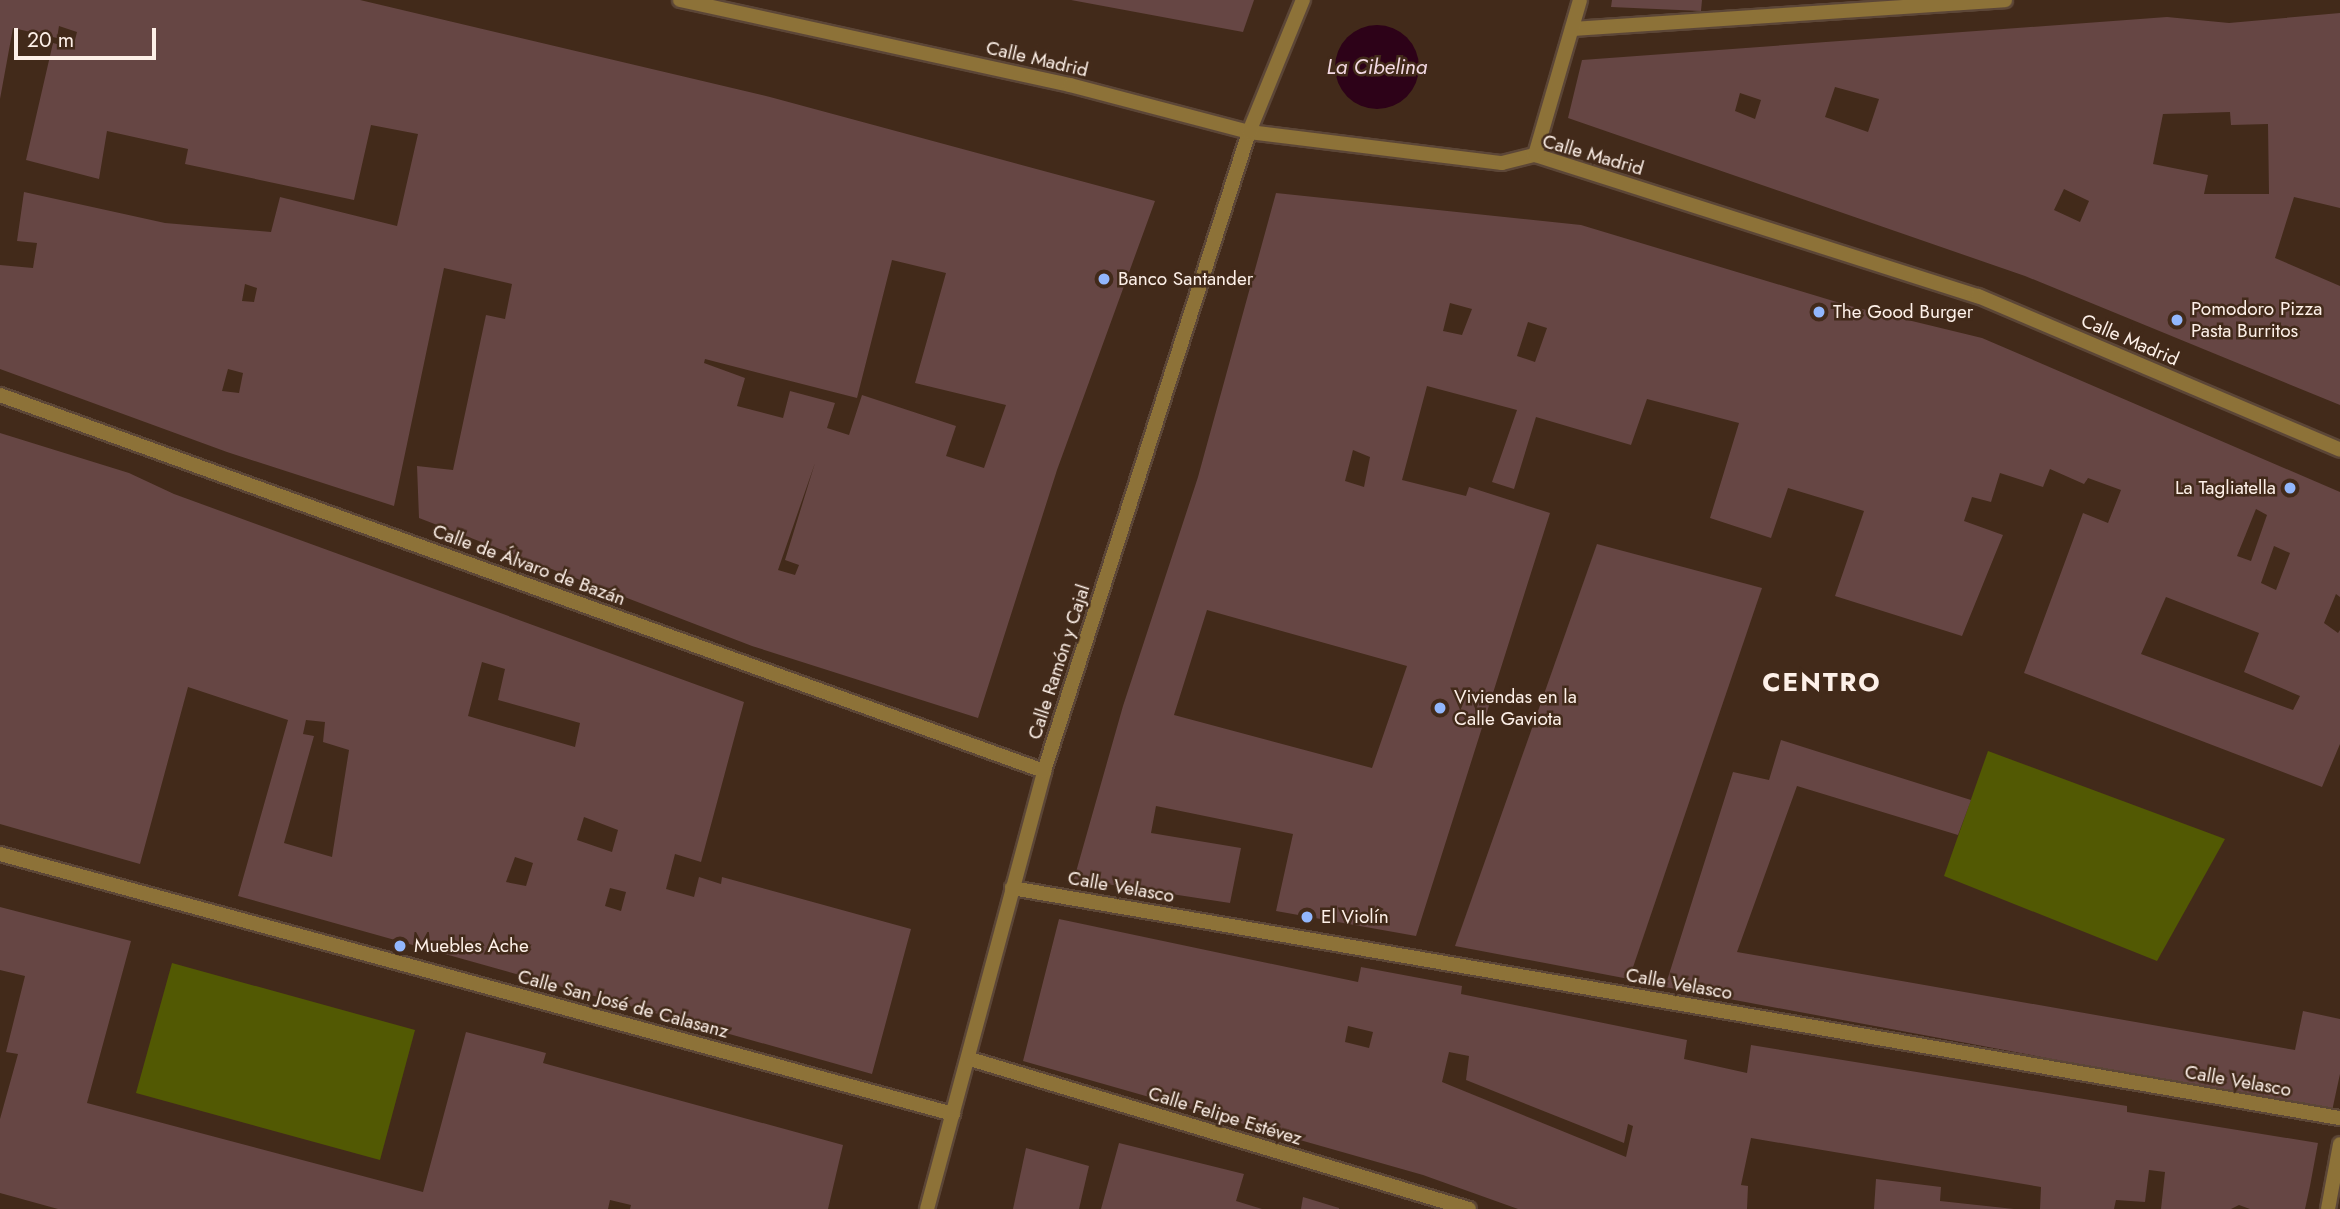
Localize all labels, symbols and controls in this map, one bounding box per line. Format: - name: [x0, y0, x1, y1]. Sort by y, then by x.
- scale bar: [18, 14, 159, 58]
- text: 20 m: [27, 25, 74, 55]
- street label: Calle Madrid: [984, 36, 1090, 82]
- water label: La Cibelina: [1327, 54, 1427, 80]
- street label: Calle Madrid: [1540, 130, 1646, 180]
- place label: Banco Santander: [1118, 268, 1253, 290]
- marker: Banco Santander: [1096, 271, 1112, 287]
- place label: Pomodoro Pizza Pasta Burritos: [2191, 298, 2322, 342]
- place label: The Good Burger: [1833, 301, 1973, 323]
- marker: The Good Burger: [1811, 304, 1827, 320]
- street label: Calle Madrid: [2078, 309, 2182, 371]
- marker: Pomodoro Pizza Pasta Burritos: [2169, 312, 2185, 328]
- place label: La Tagliatella: [2175, 477, 2276, 499]
- marker: La Tagliatella: [2282, 480, 2298, 496]
- street label: Calle de Álvaro de Bazán: [430, 520, 628, 610]
- street label: Calle Ramón y Cajal: [1023, 582, 1095, 742]
- district label: CENTRO: [1763, 667, 1881, 699]
- place label: Viviendas en la Calle Gaviota: [1454, 686, 1577, 730]
- marker: Viviendas en la Calle Gaviota: [1432, 700, 1448, 716]
- street label: Calle Velasco: [1066, 866, 1176, 908]
- place label: El Violín: [1321, 906, 1389, 928]
- marker: El Violín: [1299, 909, 1315, 925]
- place label: Muebles Ache: [414, 935, 529, 957]
- marker: Muebles Ache: [392, 938, 408, 954]
- street label: Calle Velasco: [1624, 963, 1734, 1005]
- street label: Calle San José de Calasanz: [515, 965, 731, 1043]
- street label: Calle Velasco: [2183, 1060, 2293, 1102]
- street label: Calle Felipe Estévez: [1145, 1082, 1305, 1150]

